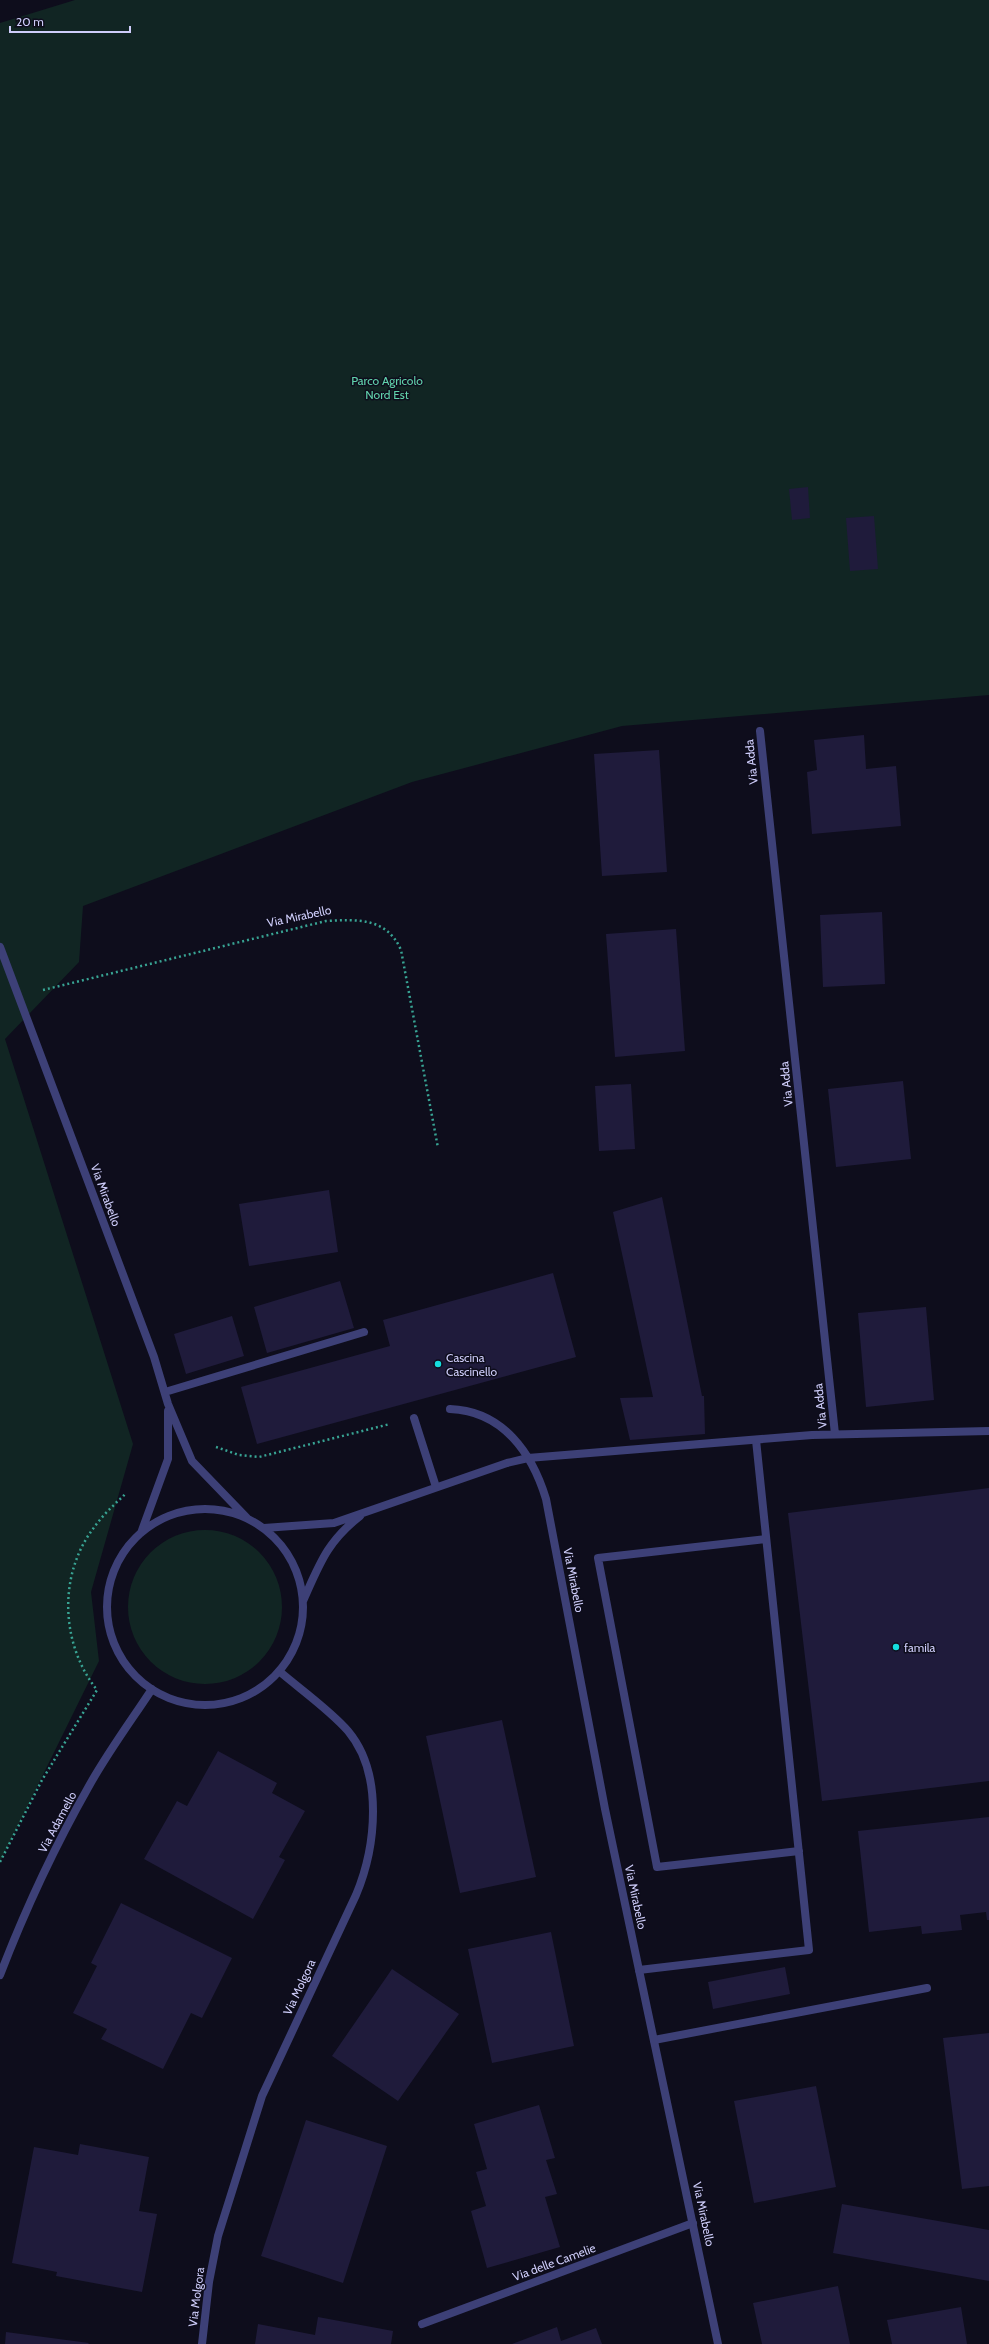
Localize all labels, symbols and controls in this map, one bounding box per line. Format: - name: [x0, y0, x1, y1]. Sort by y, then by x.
- scale bar: [10, 8, 130, 34]
- text: 20 m: [16, 14, 44, 29]
- park label: Parco Agricolo Nord Est: [351, 373, 423, 402]
- street label: Via Adda: [741, 739, 761, 785]
- street label: Via Mirabello: [265, 902, 333, 930]
- street label: Via Adda: [776, 1061, 796, 1107]
- street label: Via Mirabello: [88, 1162, 124, 1229]
- place label: Cascina Cascinello: [446, 1350, 498, 1379]
- marker: Cascina Cascinello: [433, 1359, 443, 1369]
- street label: Via Adda: [810, 1383, 830, 1429]
- street label: Via Mirabello: [560, 1546, 588, 1614]
- place label: famila: [904, 1640, 936, 1655]
- marker: famila: [891, 1642, 901, 1652]
- street label: Via Adamello: [35, 1788, 80, 1855]
- street label: Via Mirabello: [622, 1863, 650, 1931]
- street label: Via Molgora: [280, 1956, 319, 2017]
- street label: Via Mirabello: [690, 2180, 718, 2248]
- street label: Via delle Camelie: [510, 2240, 598, 2284]
- street label: Via Molgora: [185, 2266, 207, 2328]

